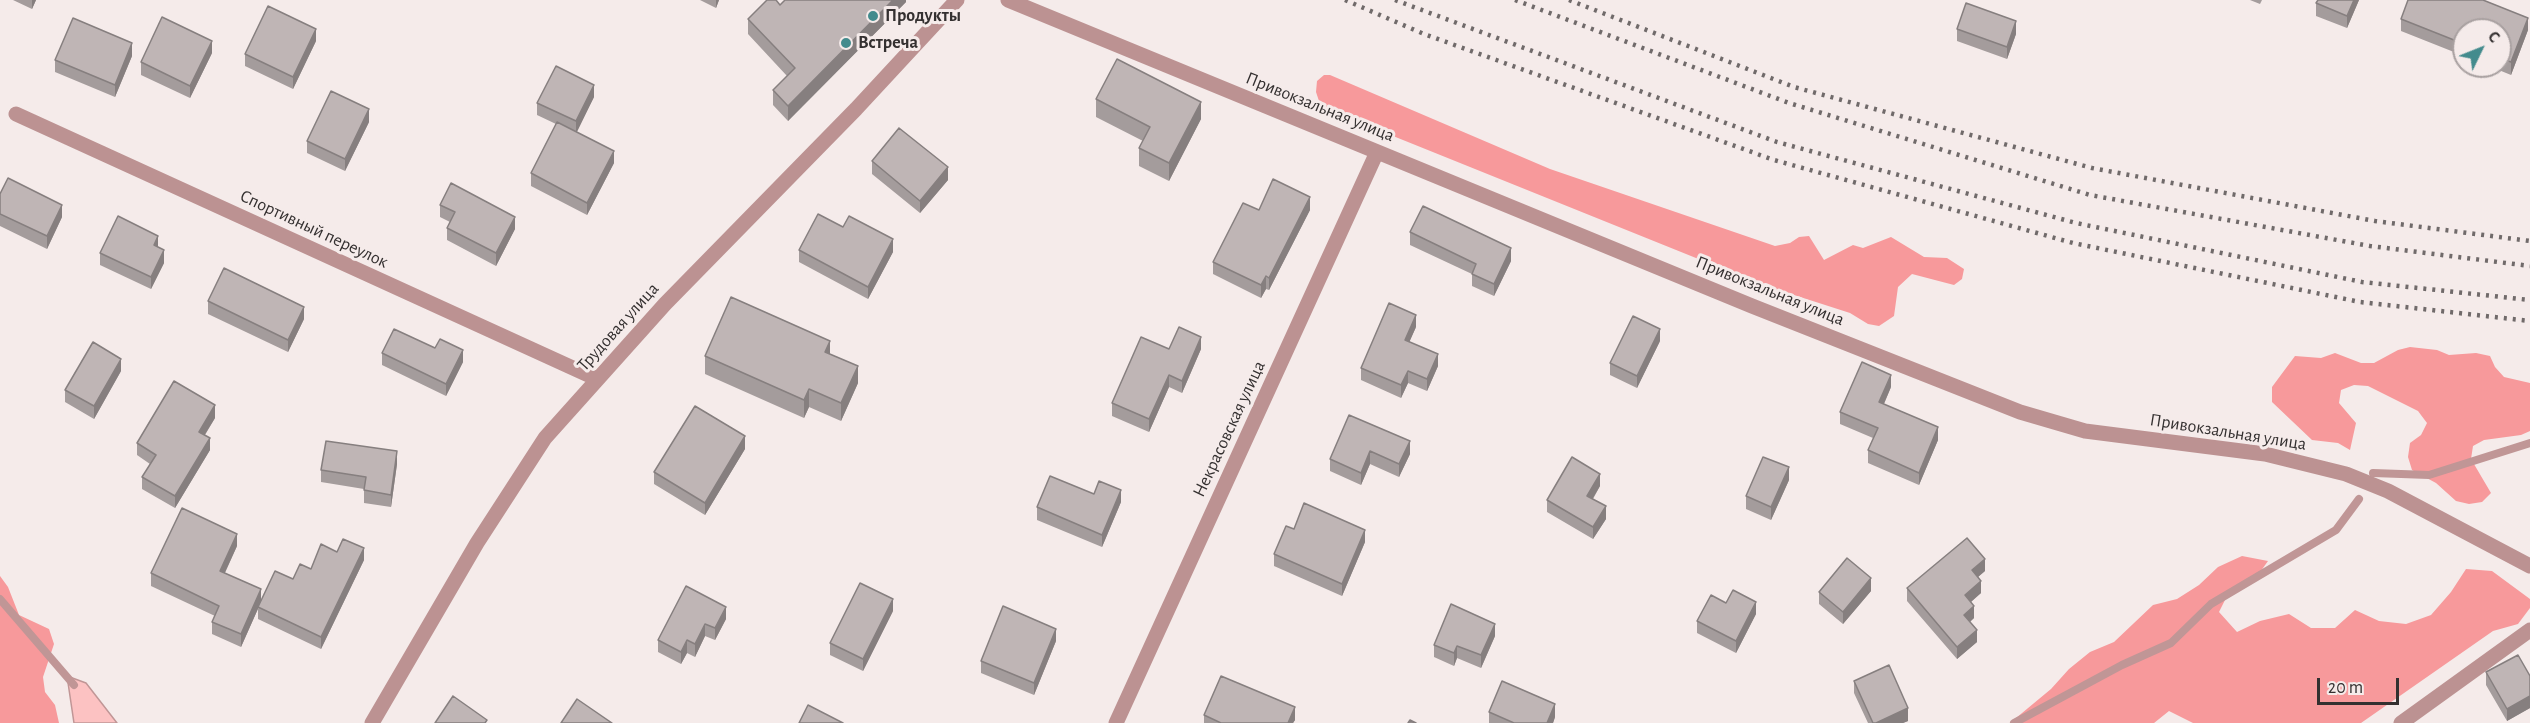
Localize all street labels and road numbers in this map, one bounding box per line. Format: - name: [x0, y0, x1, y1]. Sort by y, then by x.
- street label: Привокзальная улица: [1243, 67, 1397, 147]
- street label: Спортивный переулок: [236, 185, 392, 273]
- street label: Привокзальная улица: [1693, 251, 1847, 331]
- street label: Трудовая улица: [573, 278, 663, 376]
- street label: Некрасовская улица: [1188, 357, 1270, 501]
- street label: Привокзальная улица: [2148, 409, 2308, 455]

